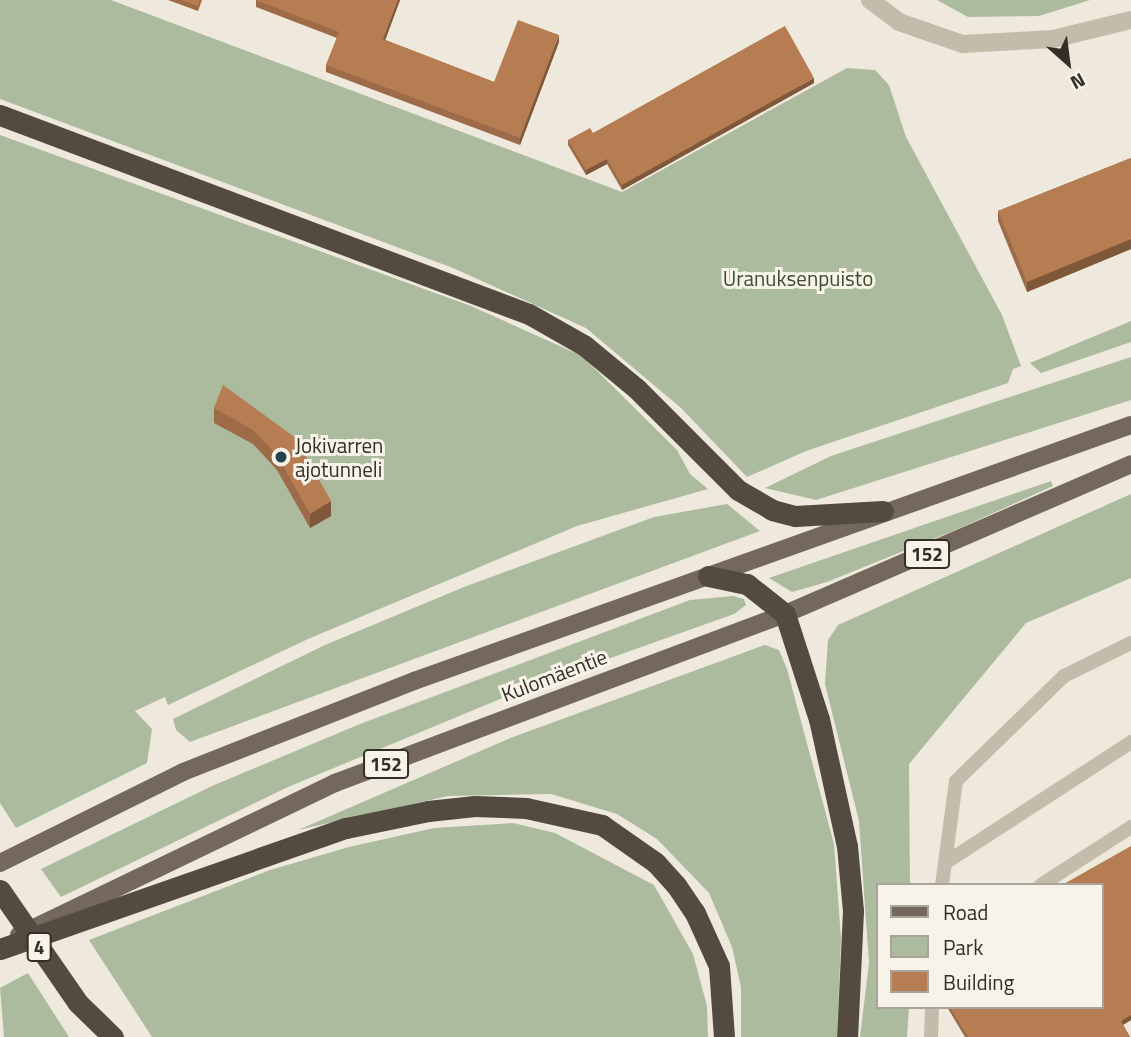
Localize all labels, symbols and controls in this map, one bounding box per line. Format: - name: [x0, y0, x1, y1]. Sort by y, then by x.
- north arrow: [1033, 28, 1103, 98]
- text: N: [1065, 66, 1091, 98]
- park label: Uranuksenpuisto: [723, 265, 873, 291]
- place label: Jokivarren ajotunneli: [295, 432, 383, 482]
- marker: Jokivarren ajotunneli: [273, 449, 289, 465]
- road number: 152: [902, 538, 951, 569]
- street label: Kulomäentie: [498, 643, 610, 707]
- road number: 152: [362, 748, 410, 779]
- legend: [876, 883, 1103, 1009]
- text: Road: [943, 896, 988, 928]
- road number: 4: [25, 931, 53, 962]
- text: Park: [943, 931, 983, 963]
- text: Building: [943, 966, 1014, 998]

